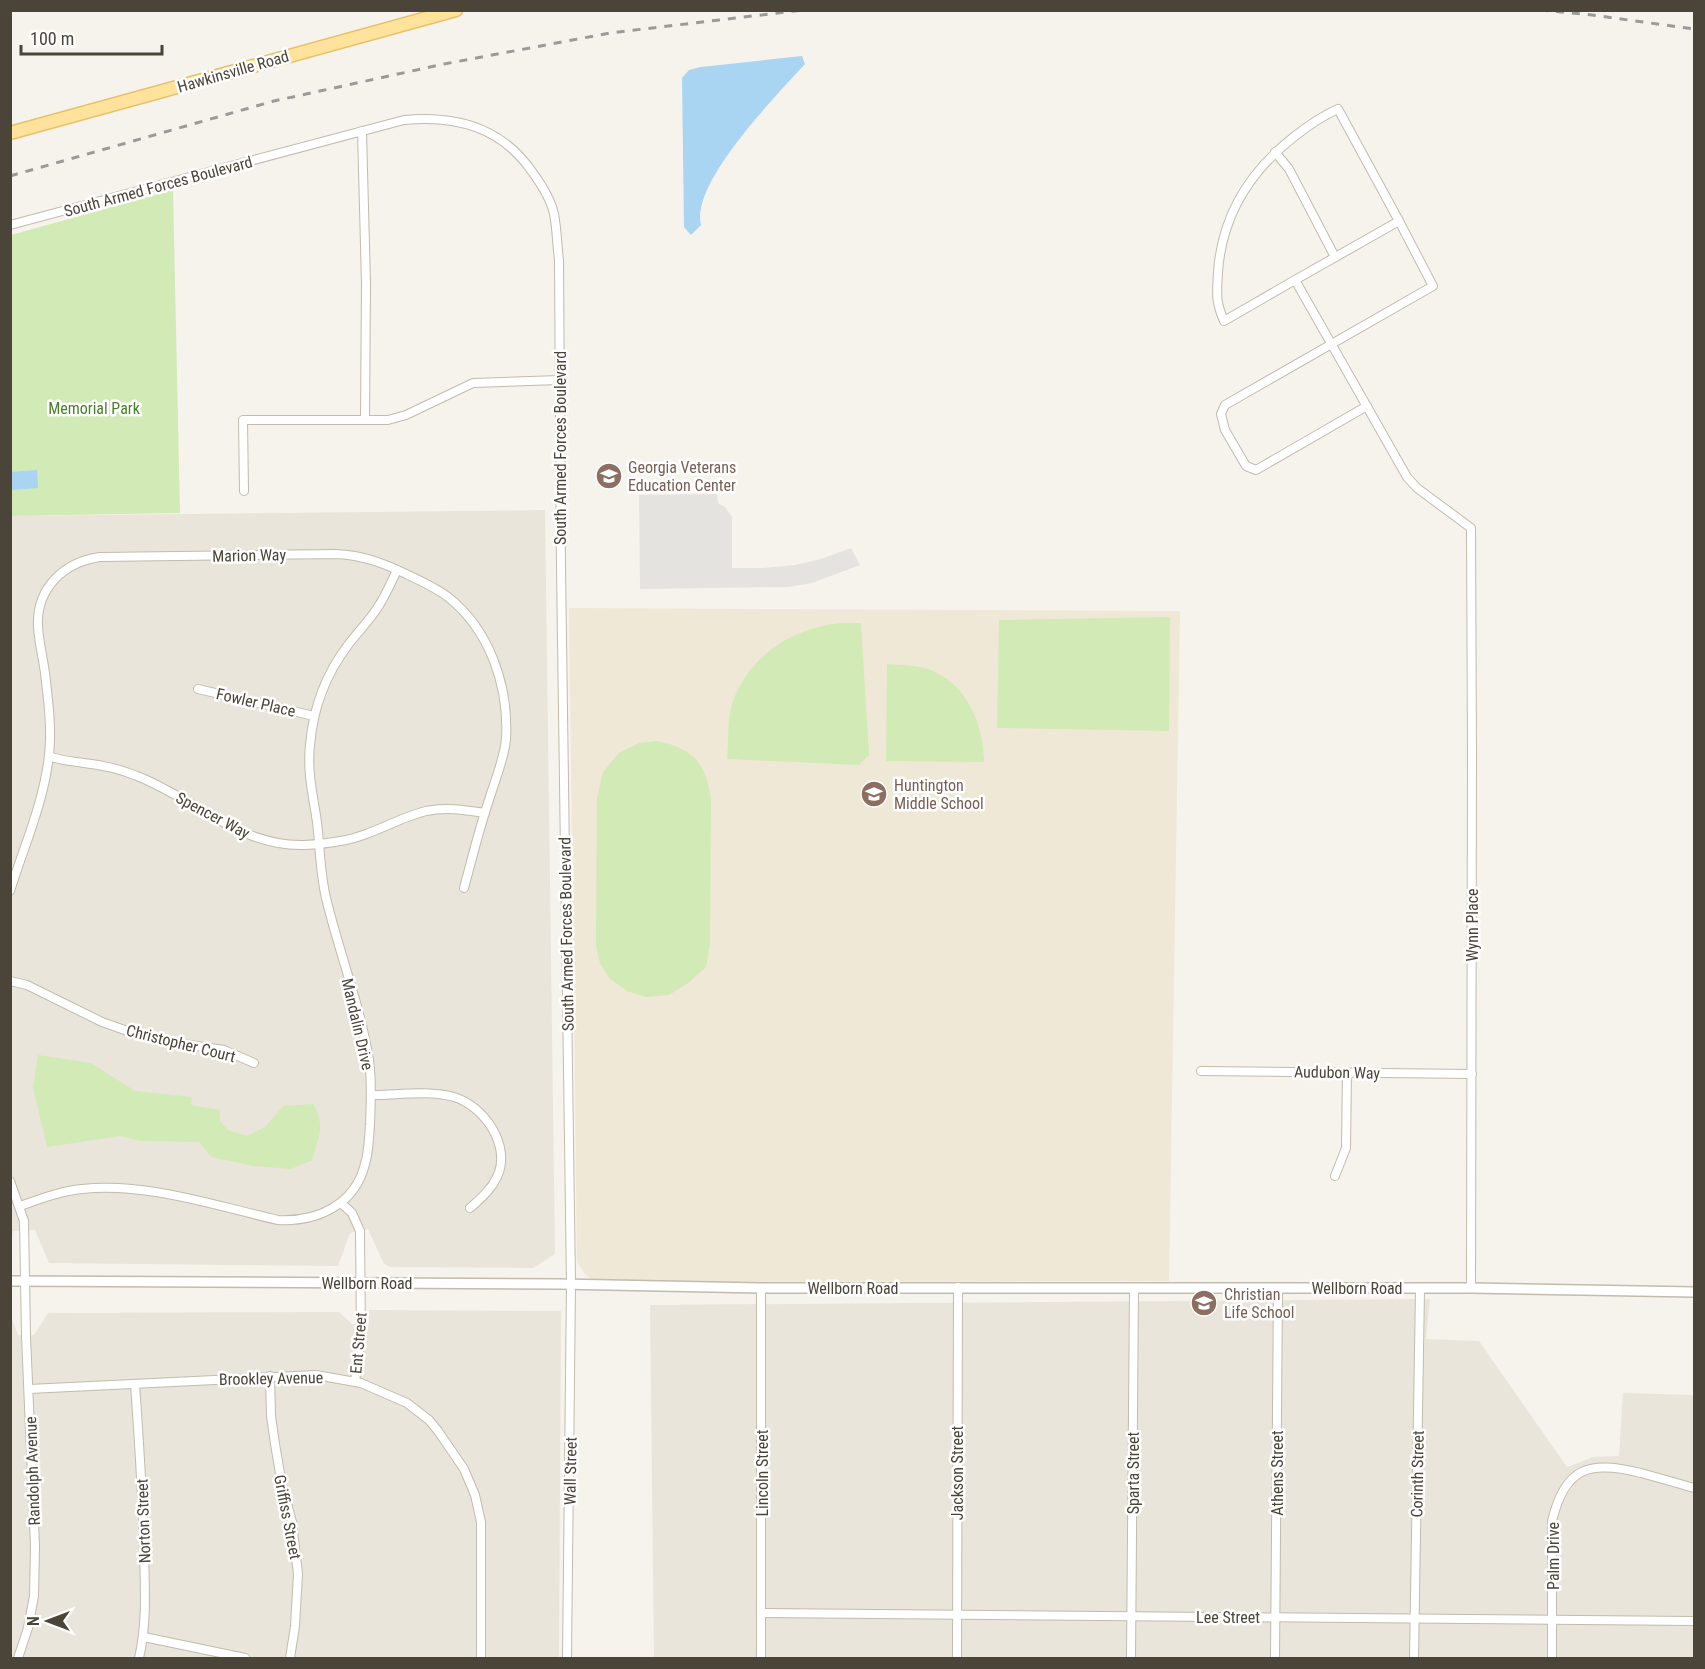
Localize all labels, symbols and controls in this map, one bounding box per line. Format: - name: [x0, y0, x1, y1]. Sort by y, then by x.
- scale bar: [21, 18, 162, 56]
- text: 100 m: [30, 28, 74, 49]
- street label: Hawkinsville Road: [175, 46, 291, 96]
- street label: South Armed Forces Boulevard: [62, 152, 254, 221]
- street label: South Armed Forces Boulevard: [551, 351, 570, 545]
- park label: Memorial Park: [48, 399, 141, 418]
- place label: Georgia Veterans Education Center: [628, 458, 736, 495]
- school or university icon: Georgia Veterans Education Center: [594, 461, 624, 491]
- street label: Marion Way: [212, 545, 286, 566]
- street label: Fowler Place: [214, 684, 297, 721]
- place label: Huntington Middle School: [894, 776, 984, 813]
- school or university icon: Huntington Middle School: [859, 779, 889, 809]
- street label: Spencer Way: [173, 788, 253, 843]
- street label: South Armed Forces Boulevard: [555, 837, 578, 1031]
- street label: Wynn Place: [1463, 888, 1482, 962]
- street label: Mandalin Drive: [338, 976, 377, 1072]
- street label: Christopher Court: [124, 1021, 238, 1066]
- street label: Audubon Way: [1294, 1062, 1381, 1083]
- street label: Wellborn Road: [321, 1274, 413, 1293]
- street label: Wellborn Road: [807, 1279, 899, 1298]
- street label: Wellborn Road: [1311, 1279, 1403, 1298]
- place label: Christian Life School: [1224, 1285, 1294, 1322]
- school or university icon: Christian Life School: [1189, 1288, 1219, 1318]
- street label: Ent Street: [346, 1311, 371, 1375]
- street label: Brookley Avenue: [219, 1368, 323, 1389]
- street label: Randolph Avenue: [21, 1416, 44, 1526]
- street label: Jackson Street: [948, 1426, 967, 1520]
- street label: Lincoln Street: [753, 1429, 772, 1517]
- street label: Athens Street: [1268, 1430, 1287, 1516]
- street label: Corinth Street: [1407, 1430, 1428, 1518]
- street label: Sparta Street: [1124, 1431, 1143, 1514]
- street label: Wall Street: [560, 1437, 581, 1505]
- street label: Griffiss Street: [270, 1473, 305, 1561]
- street label: Norton Street: [133, 1478, 154, 1564]
- street label: Palm Drive: [1544, 1522, 1563, 1590]
- north arrow: [18, 1591, 78, 1651]
- street label: Lee Street: [1196, 1608, 1260, 1627]
- text: N: [24, 1616, 43, 1626]

